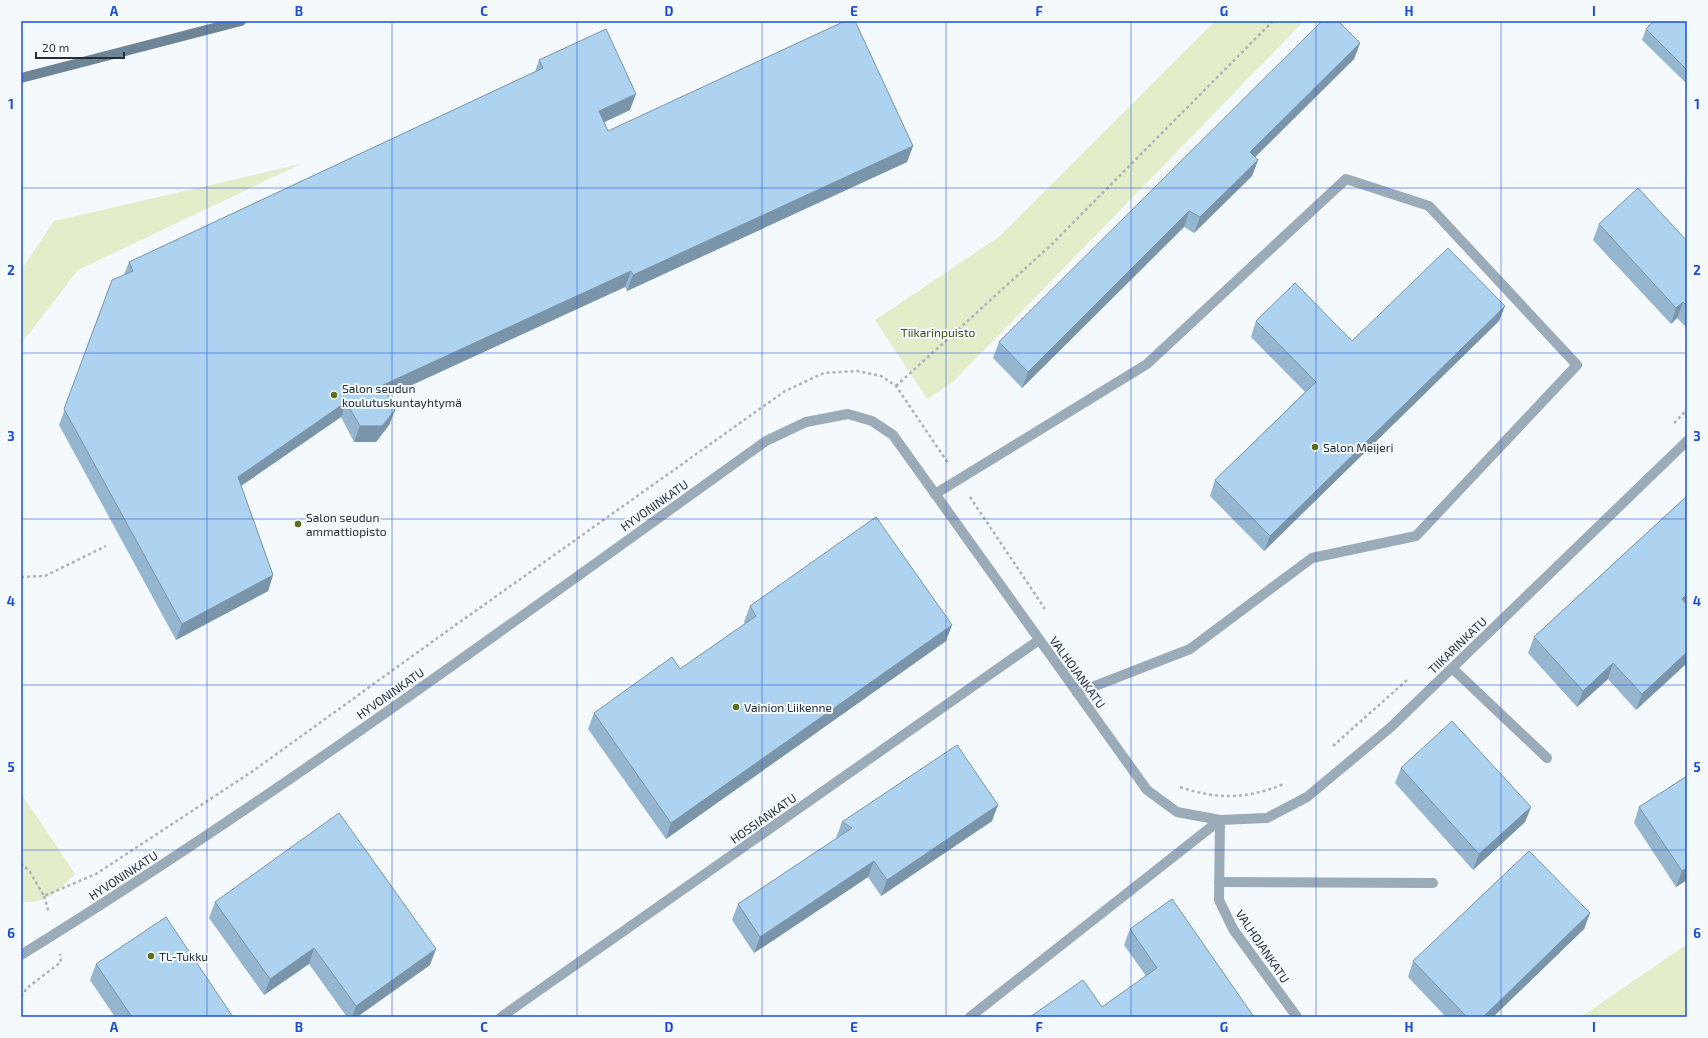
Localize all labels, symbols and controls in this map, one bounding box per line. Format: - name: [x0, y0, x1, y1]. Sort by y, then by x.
- text: A: [110, 3, 119, 19]
- text: B: [295, 3, 303, 19]
- text: C: [480, 3, 488, 19]
- text: D: [665, 3, 674, 19]
- text: E: [850, 3, 858, 19]
- text: F: [1035, 3, 1043, 19]
- text: G: [1220, 3, 1228, 19]
- text: H: [1405, 3, 1414, 19]
- text: I: [1592, 3, 1596, 19]
- scale bar: [36, 34, 124, 60]
- text: 20 m: [42, 40, 69, 54]
- text: 1: [8, 96, 14, 112]
- text: 1: [1694, 96, 1700, 112]
- text: 2: [7, 262, 15, 278]
- text: 2: [1693, 262, 1701, 278]
- park label: Tiikarinpuisto: [901, 325, 976, 339]
- place label: Salon seudun koulutuskuntayhtymä: [342, 381, 462, 409]
- marker: Salon seudun koulutuskuntayhtymä: [329, 390, 339, 400]
- text: 3: [7, 428, 15, 444]
- text: 3: [1693, 428, 1701, 444]
- place label: Salon Meijeri: [1323, 440, 1394, 455]
- marker: Salon Meijeri: [1310, 442, 1320, 452]
- street label: HYVONINKATU: [618, 477, 690, 533]
- place label: Salon seudun ammattiopisto: [306, 510, 387, 538]
- marker: Salon seudun ammattiopisto: [293, 519, 303, 529]
- text: 4: [7, 593, 15, 609]
- text: 4: [1693, 593, 1701, 609]
- street label: TIIKARINKATU: [1425, 614, 1489, 676]
- street label: VALHOJANKATU: [1047, 633, 1109, 711]
- street label: HYVONINKATU: [354, 665, 426, 721]
- place label: Vainion Liikenne: [744, 700, 832, 714]
- marker: Vainion Liikenne: [731, 702, 741, 712]
- text: 5: [7, 759, 15, 775]
- text: 5: [1693, 759, 1701, 775]
- street label: HOSSIANKATU: [727, 790, 799, 846]
- street label: HYVONINKATU: [86, 848, 160, 902]
- street label: VALHOJANKATU: [1233, 907, 1293, 985]
- text: 6: [7, 925, 15, 941]
- text: 6: [1693, 925, 1701, 941]
- place label: TL-Tukku: [159, 949, 208, 963]
- marker: TL-Tukku: [146, 951, 156, 961]
- text: A: [110, 1019, 119, 1035]
- text: B: [295, 1019, 303, 1035]
- text: C: [480, 1019, 488, 1035]
- text: D: [665, 1019, 674, 1035]
- text: E: [850, 1019, 858, 1035]
- text: F: [1035, 1019, 1043, 1035]
- text: G: [1220, 1019, 1228, 1035]
- text: H: [1405, 1019, 1414, 1035]
- text: I: [1592, 1019, 1596, 1035]

